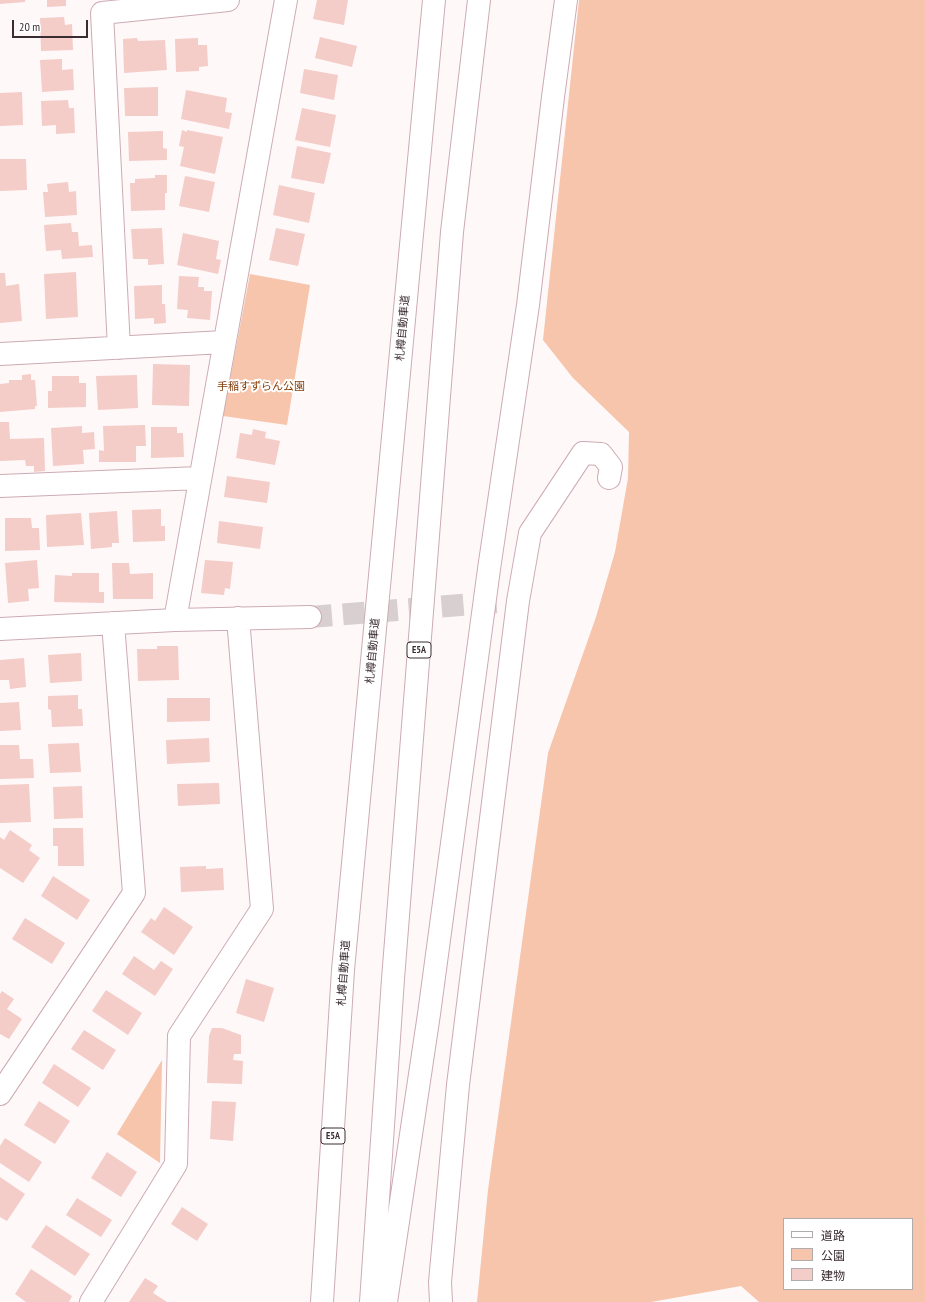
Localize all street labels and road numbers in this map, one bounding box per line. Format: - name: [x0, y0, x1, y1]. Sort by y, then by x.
- street label: 札樽自動車道: [394, 295, 412, 361]
- street label: 札樽自動車道: [364, 618, 382, 684]
- road number: E5A: [407, 642, 431, 658]
- street label: 札樽自動車道: [335, 940, 353, 1006]
- road number: E5A: [321, 1128, 345, 1144]

